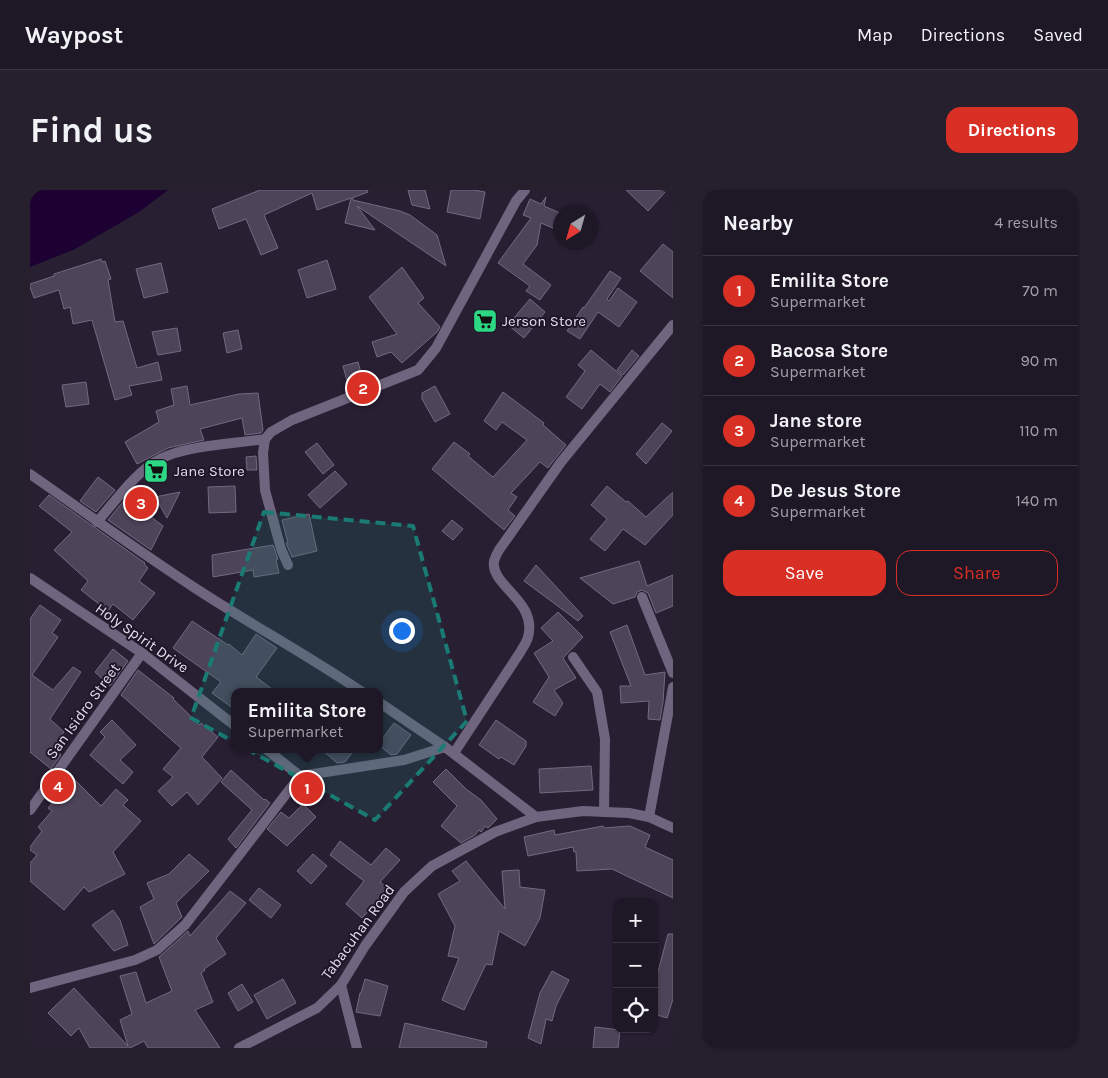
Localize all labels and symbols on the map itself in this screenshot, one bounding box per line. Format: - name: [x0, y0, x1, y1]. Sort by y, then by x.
- north arrow: [553, 205, 598, 250]
- supermarket icon: Jerson Store: [472, 308, 498, 334]
- place label: Jerson Store: [502, 312, 586, 330]
- pin: 2: [347, 369, 379, 407]
- supermarket icon: Jane Store: [143, 458, 169, 484]
- place label: Jane Store: [174, 462, 245, 480]
- pin: 3: [125, 484, 157, 522]
- street label: Holy Spirit Drive: [92, 599, 192, 677]
- your location: [389, 618, 415, 644]
- street label: San Isidro Street: [42, 659, 124, 762]
- pin: 4: [42, 767, 74, 805]
- pin: 1: [291, 769, 323, 807]
- street label: Tabacuhan Road: [318, 881, 398, 983]

